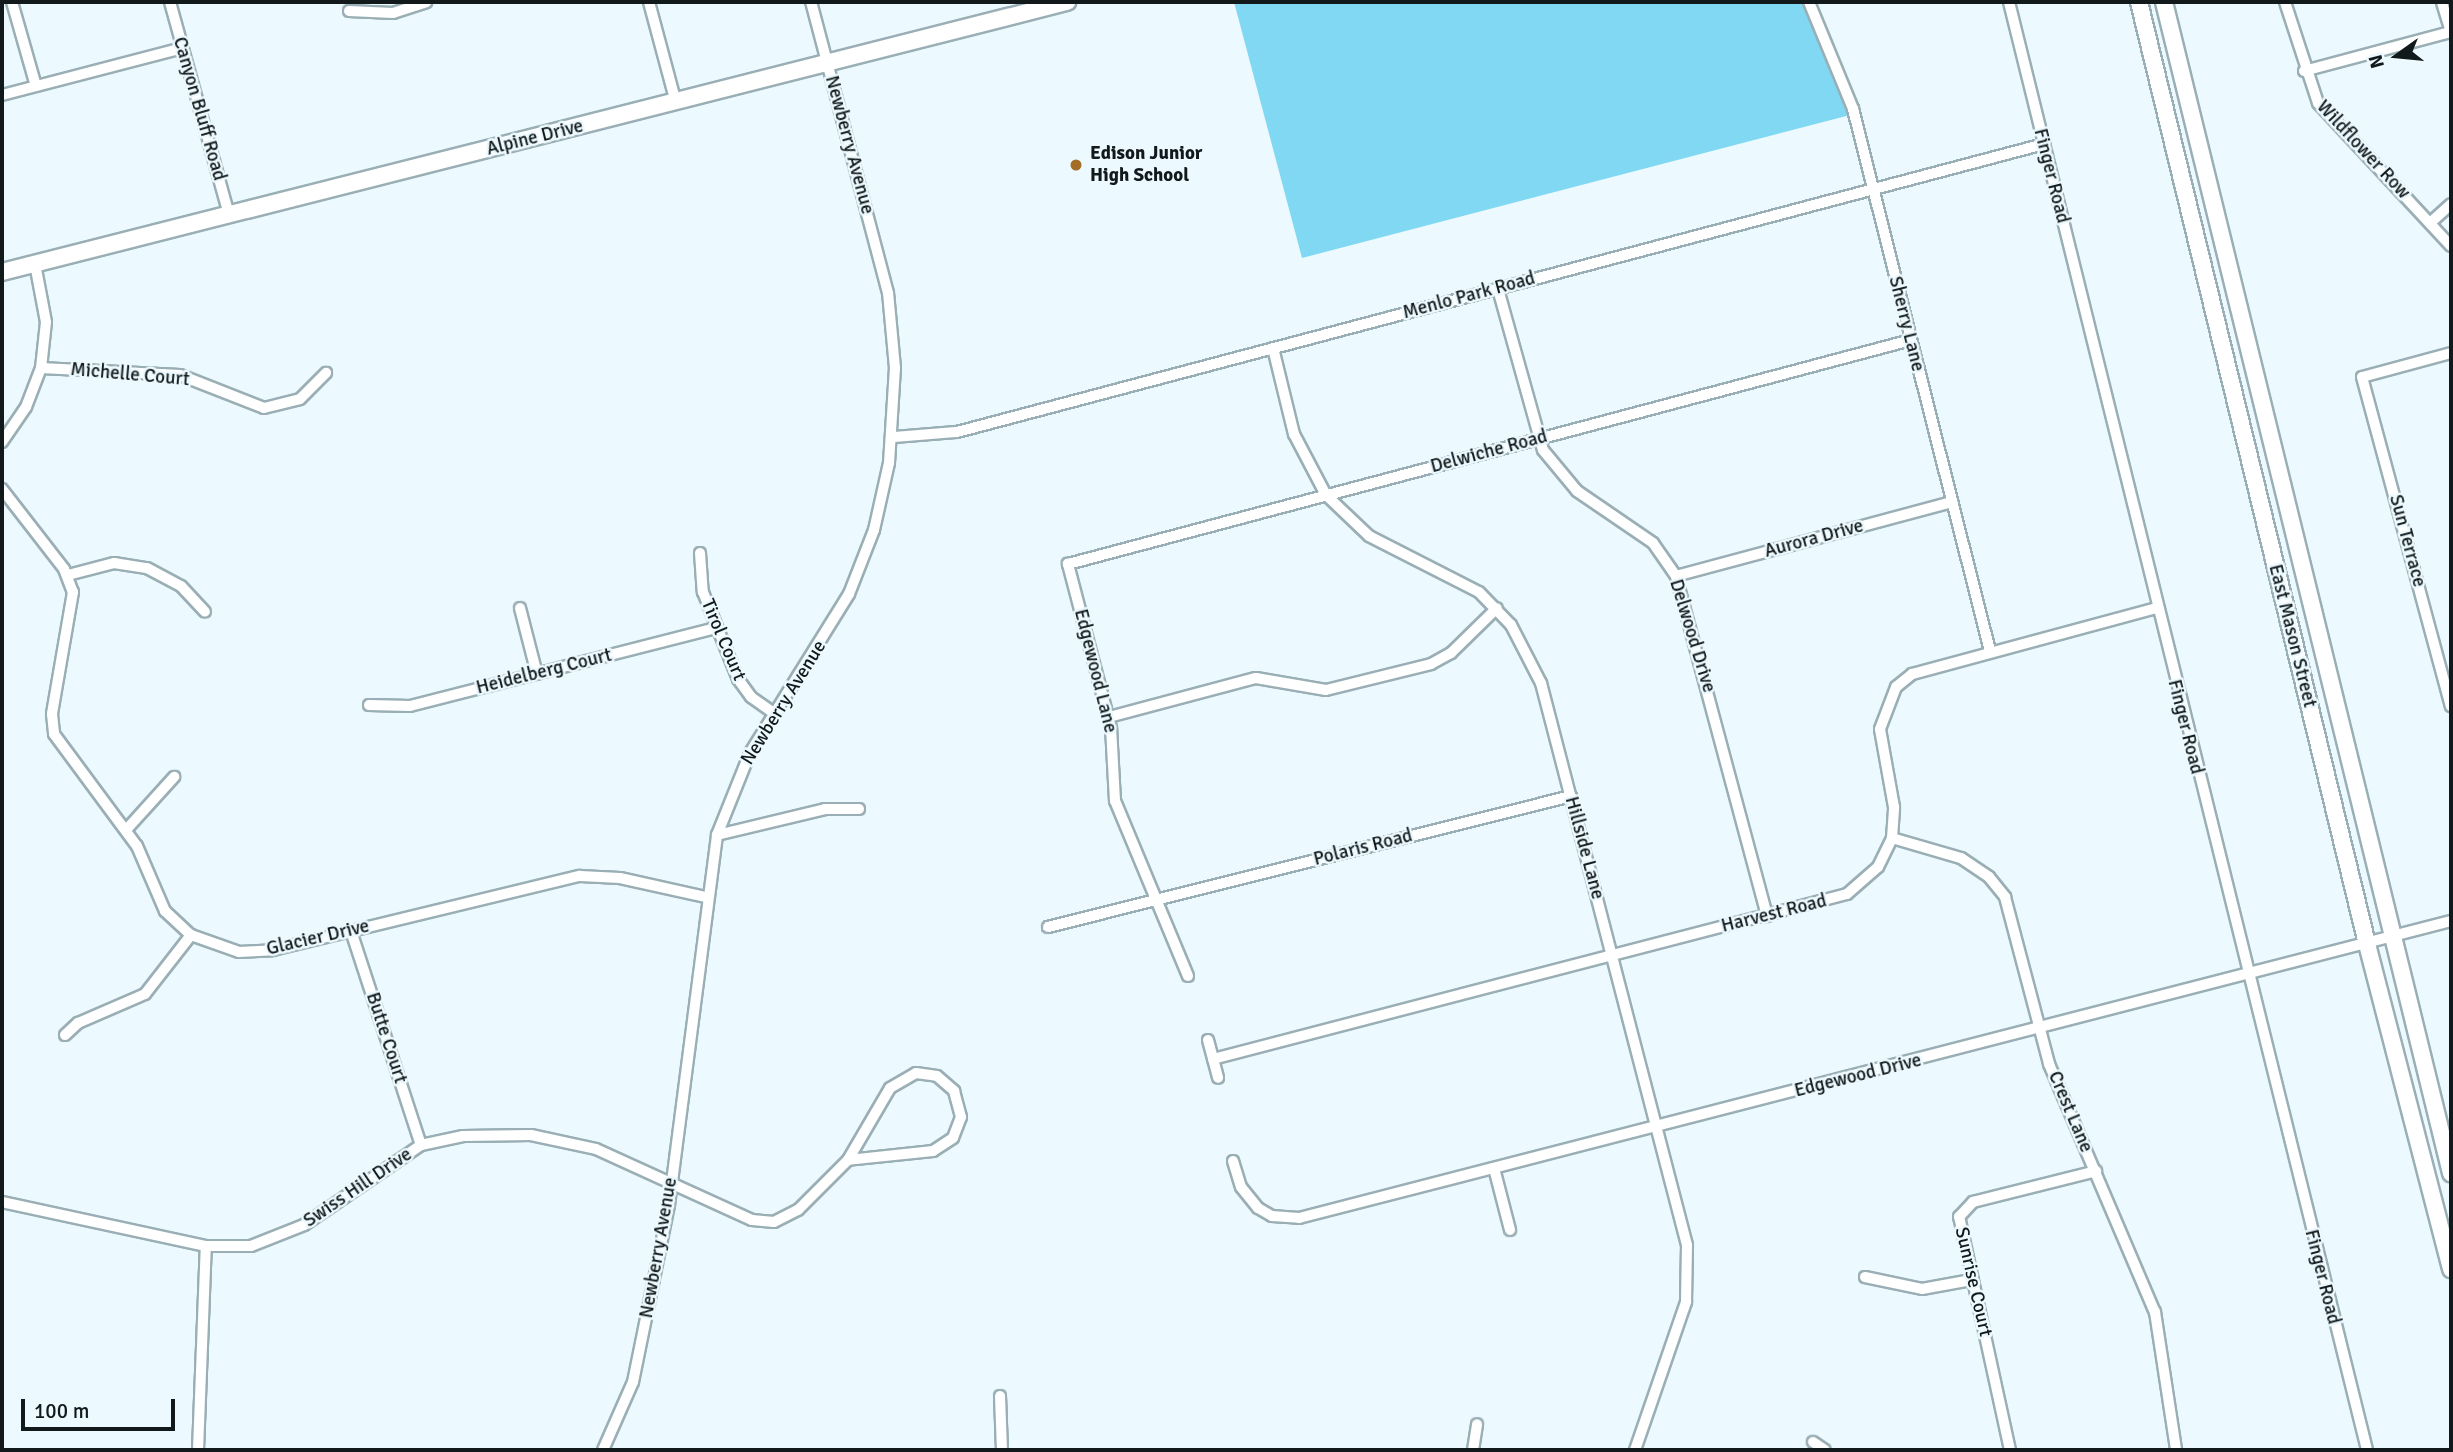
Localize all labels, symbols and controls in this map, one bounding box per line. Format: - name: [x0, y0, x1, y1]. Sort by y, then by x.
- north arrow: [2362, 21, 2432, 91]
- street label: Canyon Bluff Road: [168, 35, 230, 183]
- text: N: [2363, 52, 2390, 71]
- street label: Newberry Avenue: [820, 73, 878, 217]
- street label: Wildflower Row: [2311, 96, 2415, 204]
- street label: Alpine Drive: [484, 115, 586, 161]
- street label: Finger Road: [2028, 126, 2074, 226]
- place label: Edison Junior High School: [1090, 143, 1202, 187]
- marker: Edison Junior High School: [1068, 157, 1084, 173]
- street label: Menlo Park Road: [1400, 267, 1538, 325]
- street label: Sherry Lane: [1883, 274, 1929, 374]
- street label: Michelle Court: [70, 358, 190, 392]
- street label: Delwiche Road: [1428, 425, 1550, 479]
- street label: Sun Terrace: [2384, 492, 2430, 590]
- street label: Aurora Drive: [1762, 515, 1866, 563]
- street label: East Mason Street: [2263, 562, 2321, 710]
- street label: Delwood Drive: [1664, 577, 1720, 695]
- street label: Tirol Court: [696, 596, 750, 684]
- street label: Edgewood Lane: [1069, 607, 1121, 735]
- street label: Newberry Avenue: [737, 637, 831, 769]
- street label: Heidelberg Court: [474, 644, 614, 700]
- street label: Finger Road: [2162, 677, 2208, 777]
- street label: Hillside Lane: [1559, 794, 1609, 902]
- street label: Polaris Road: [1311, 825, 1415, 871]
- street label: Harvest Road: [1719, 890, 1829, 938]
- street label: Glacier Drive: [264, 915, 372, 961]
- street label: Butte Court: [361, 990, 411, 1086]
- street label: Edgewood Drive: [1792, 1049, 1924, 1103]
- street label: Crest Lane: [2043, 1068, 2097, 1156]
- street label: Swiss Hill Drive: [299, 1143, 417, 1233]
- street label: Newberry Avenue: [635, 1176, 683, 1320]
- street label: Sunrise Court: [1949, 1225, 1997, 1339]
- street label: Finger Road: [2299, 1227, 2345, 1327]
- scale bar: [24, 1386, 178, 1430]
- text: 100 m: [34, 1398, 89, 1424]

